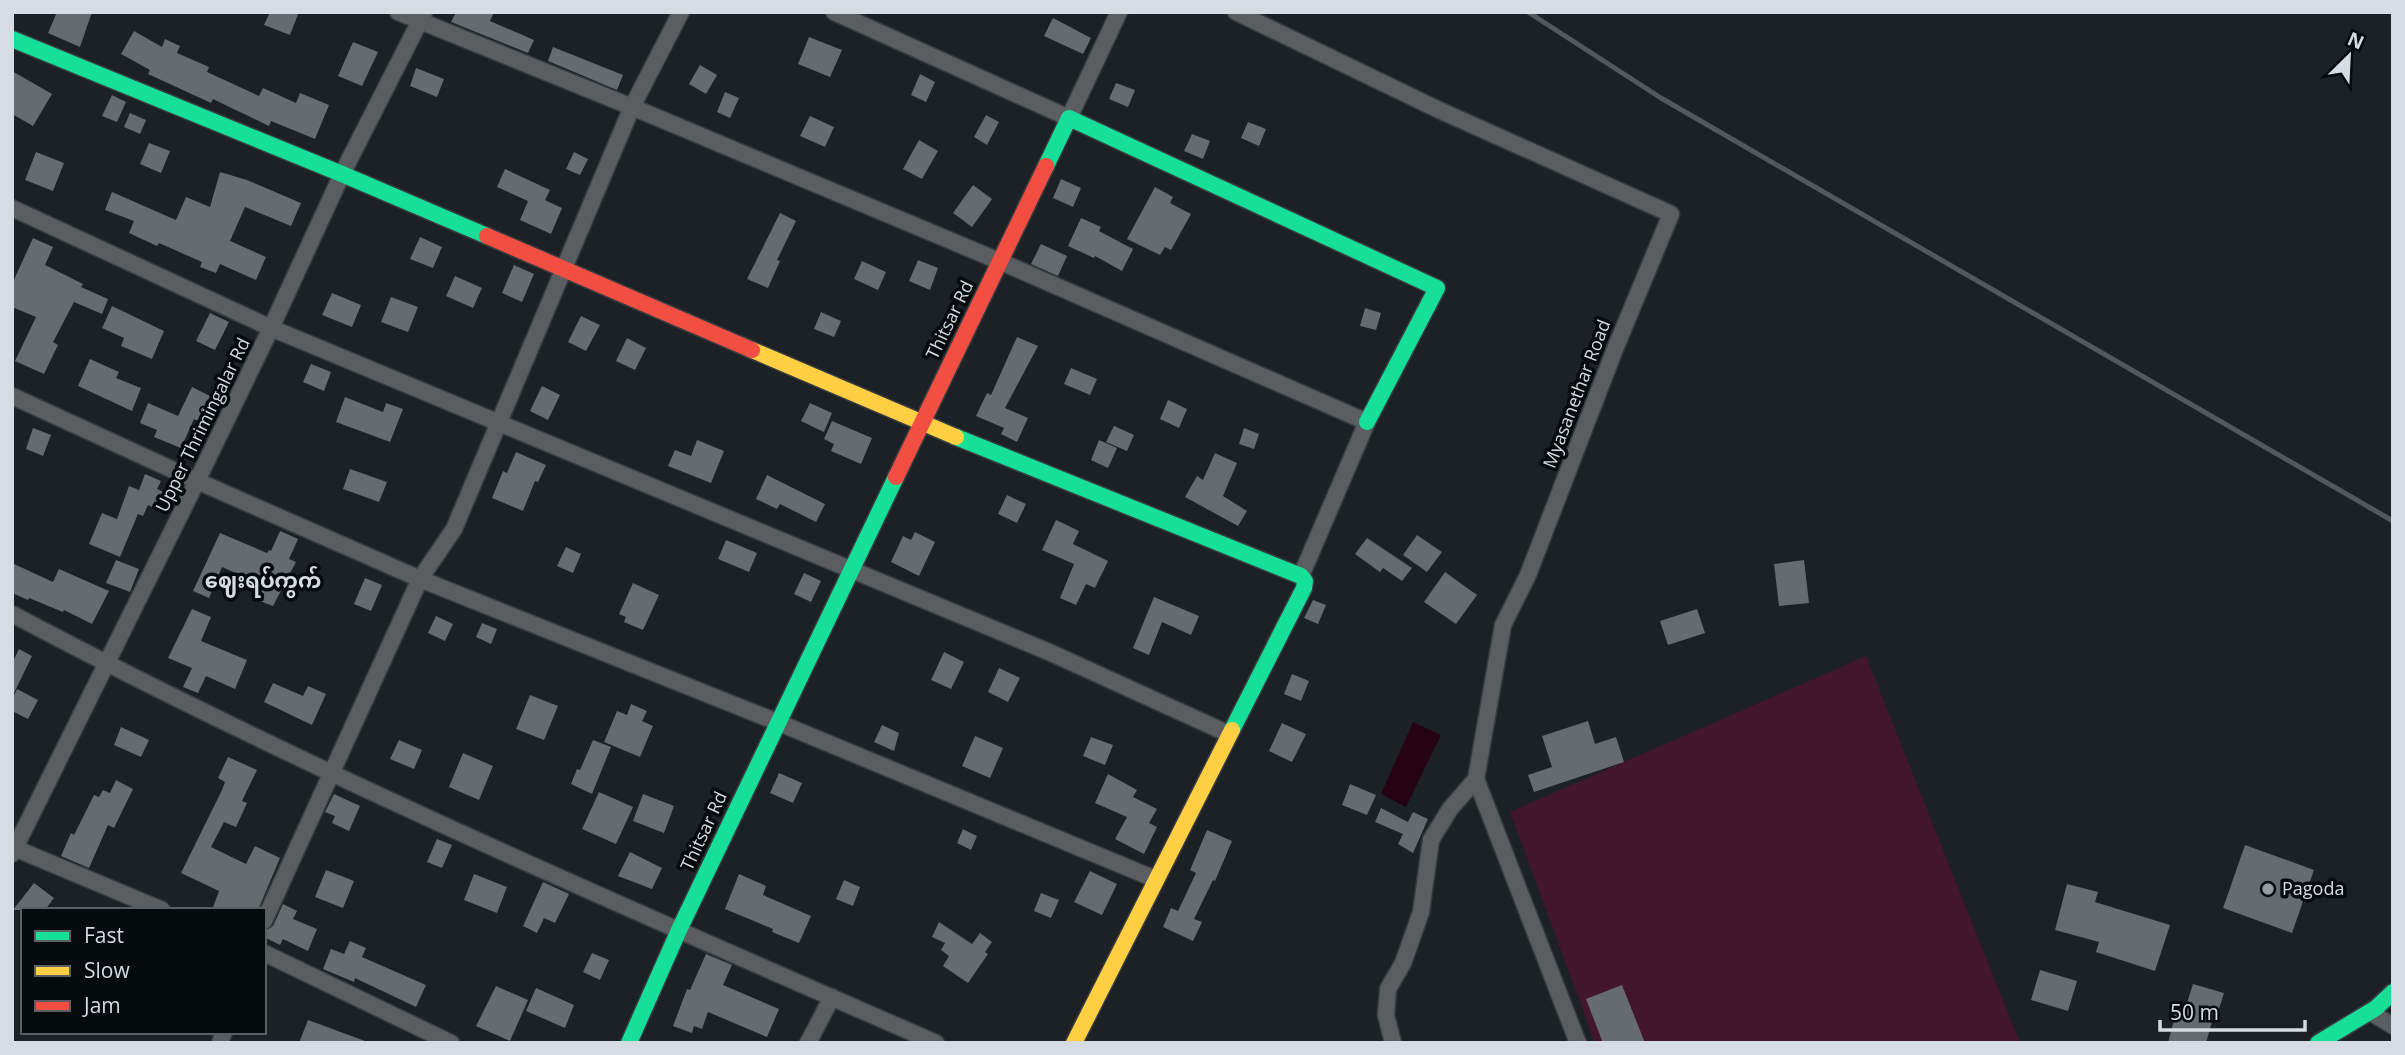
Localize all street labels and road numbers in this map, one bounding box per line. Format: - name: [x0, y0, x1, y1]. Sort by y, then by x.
- street label: Thitsar Rd: [920, 276, 978, 363]
- street label: Myasanethar Road: [1537, 316, 1615, 471]
- street label: Upper Thrimingalar Rd: [149, 334, 255, 516]
- street label: Thitsar Rd: [674, 787, 732, 874]

